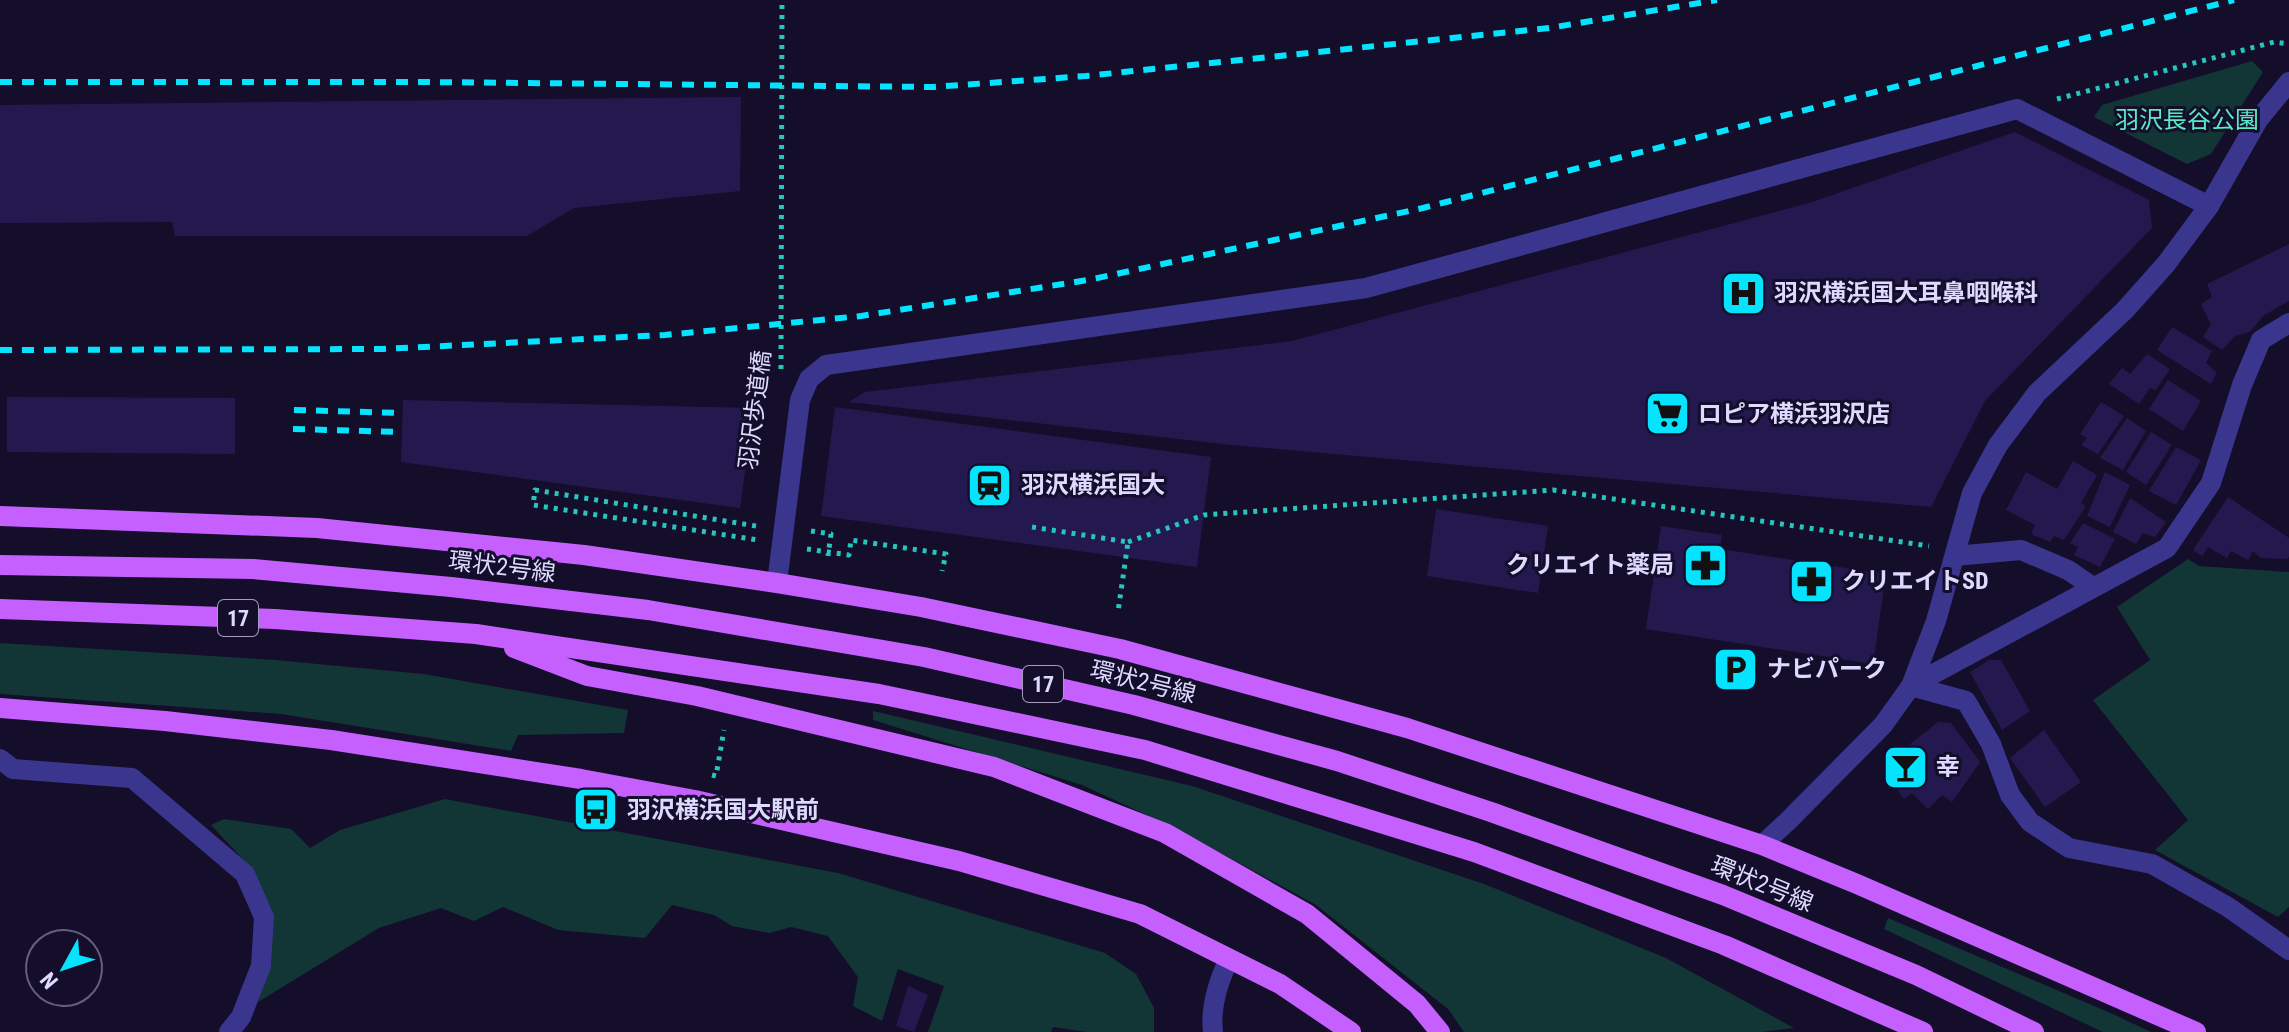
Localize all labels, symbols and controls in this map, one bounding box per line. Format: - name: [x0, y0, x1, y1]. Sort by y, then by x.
- park label: 羽沢長谷公園: [2115, 106, 2259, 134]
- hospital icon: 羽沢横浜国大耳鼻咽喉科: [1719, 269, 1767, 317]
- place label: 羽沢横浜国大耳鼻咽喉科: [1774, 279, 2038, 307]
- street label: 羽沢歩道橋: [734, 349, 776, 471]
- supermarket icon: ロピア横浜羽沢店: [1643, 390, 1691, 438]
- place label: ロピア横浜羽沢店: [1698, 400, 1890, 428]
- station icon: 羽沢横浜国大: [966, 461, 1014, 509]
- place label: 羽沢横浜国大: [1021, 471, 1165, 499]
- pharmacy icon: クリエイト薬局: [1681, 541, 1729, 589]
- street label: 環状2号線: [447, 547, 557, 587]
- place label: クリエイト薬局: [1506, 551, 1674, 579]
- pharmacy icon: クリエイトSD: [1787, 557, 1835, 605]
- place label: クリエイトSD: [1842, 567, 1989, 595]
- road number: 17: [218, 600, 258, 636]
- parking icon: ナビパーク: [1712, 645, 1760, 693]
- street label: 環状2号線: [1087, 655, 1199, 709]
- place label: ナビパーク: [1767, 655, 1887, 683]
- road number: 17: [1023, 666, 1063, 702]
- bar icon: 幸: [1881, 743, 1929, 791]
- place label: 幸: [1936, 753, 1960, 781]
- bus stop icon: 羽沢横浜国大駅前: [572, 786, 620, 834]
- place label: 羽沢横浜国大駅前: [627, 796, 819, 824]
- street label: 環状2号線: [1707, 851, 1817, 917]
- north arrow: [24, 928, 104, 1008]
- text: N: [35, 967, 63, 994]

